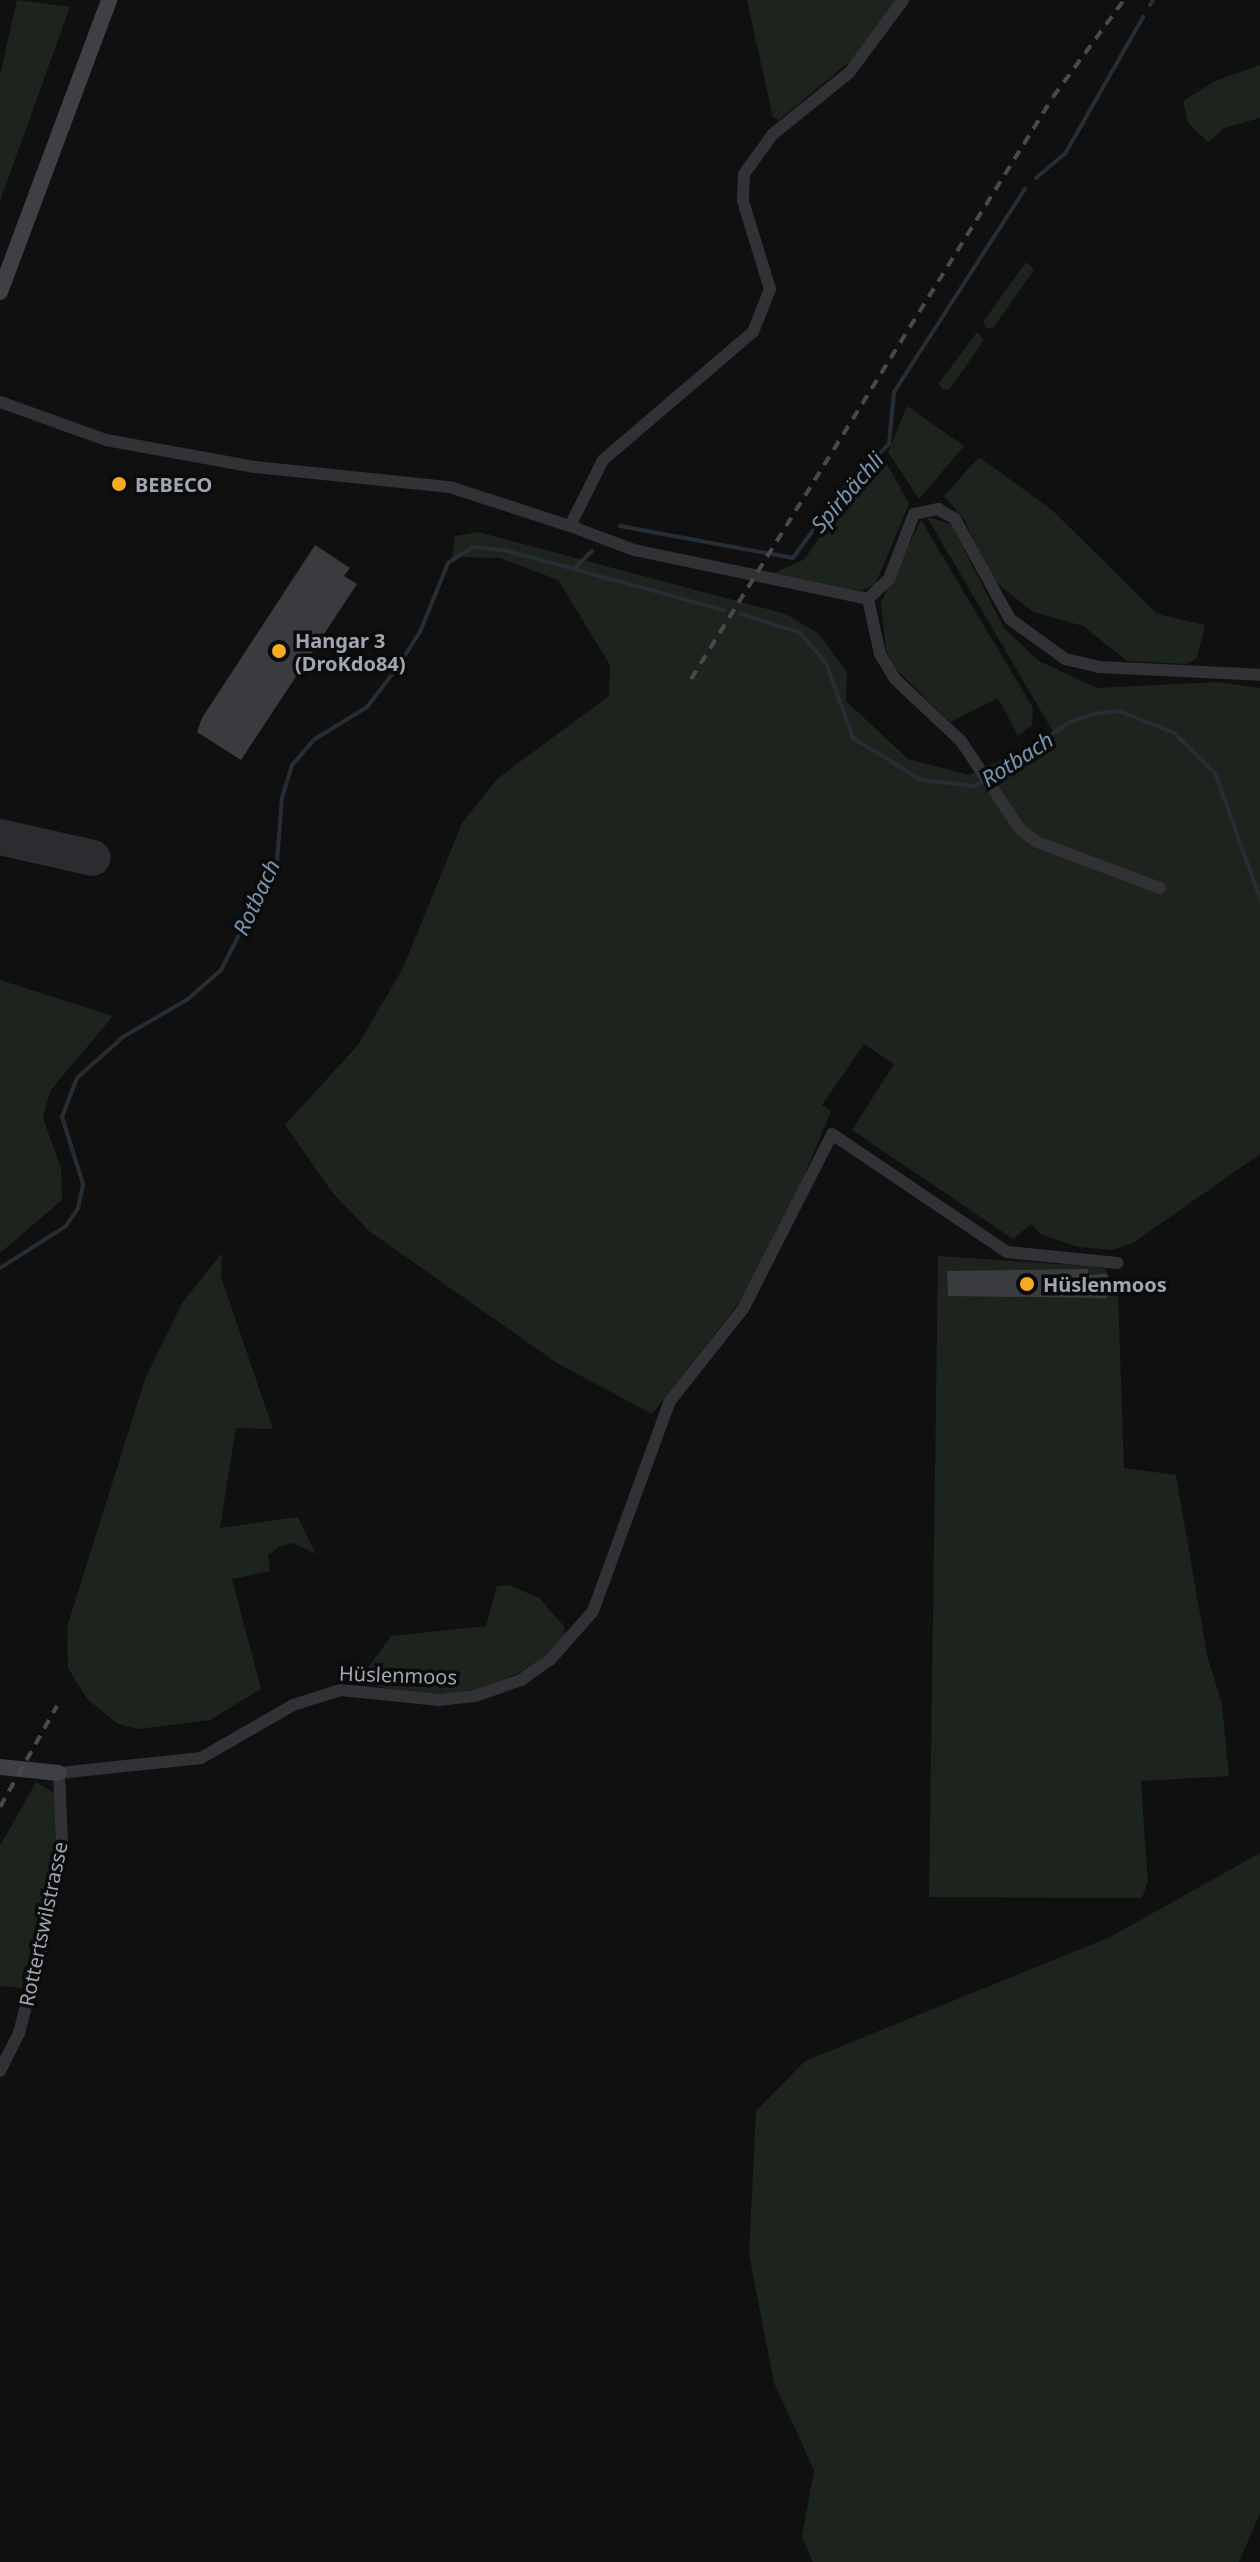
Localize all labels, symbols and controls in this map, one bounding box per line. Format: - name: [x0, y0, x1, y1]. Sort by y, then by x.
- water label: Spirbächli: [805, 447, 889, 537]
- place label: BEBECO: [135, 472, 212, 496]
- marker: BEBECO: [110, 475, 128, 493]
- place label: Hangar 3 (DroKdo84): [295, 628, 406, 675]
- marker: Hangar 3 (DroKdo84): [270, 642, 288, 660]
- water label: Rotbach: [976, 726, 1058, 792]
- water label: Rotbach: [227, 855, 285, 939]
- place label: Hüslenmoos: [1043, 1272, 1167, 1296]
- marker: Hüslenmoos: [1018, 1275, 1036, 1293]
- street label: Hüslenmoos: [339, 1661, 457, 1689]
- street label: Rottertswilstrasse: [14, 1839, 72, 2009]

